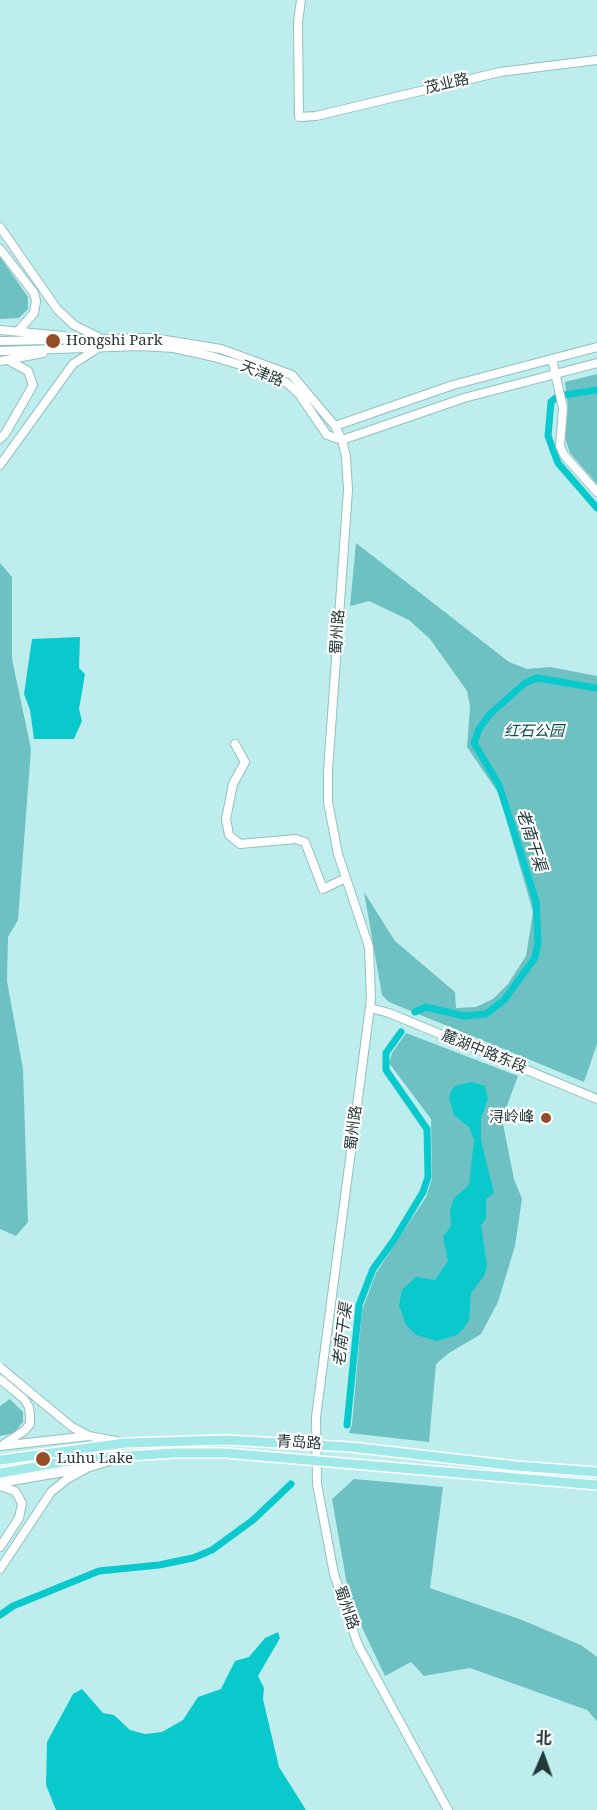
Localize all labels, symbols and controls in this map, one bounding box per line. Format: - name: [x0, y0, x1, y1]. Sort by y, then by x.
- street label: 茂业路: [423, 70, 471, 98]
- marker: Hongshi Park: [44, 332, 62, 350]
- place label: Hongshi Park: [66, 332, 163, 350]
- street label: 天津路: [238, 357, 286, 391]
- street label: 蜀州路: [327, 609, 349, 655]
- park label: 红石公园: [504, 723, 564, 741]
- water label: 老南干渠: [512, 807, 550, 873]
- street label: 麓湖中路东段: [439, 1027, 529, 1077]
- street label: 蜀州路: [342, 1105, 366, 1151]
- place label: 浔岭峰: [489, 1109, 534, 1127]
- marker: 浔岭峰: [539, 1111, 553, 1125]
- water label: 老南干渠: [330, 1302, 356, 1368]
- street label: 青岛路: [276, 1433, 322, 1453]
- marker: Luhu Lake: [34, 1450, 52, 1468]
- place label: Luhu Lake: [57, 1450, 133, 1468]
- street label: 蜀州路: [330, 1584, 362, 1632]
- north arrow: [513, 1726, 573, 1786]
- text: 北: [535, 1727, 552, 1749]

